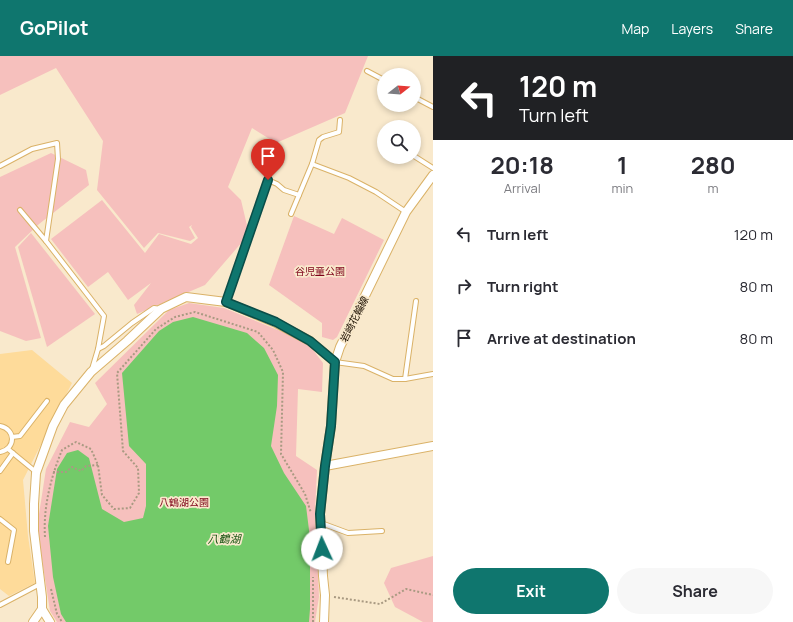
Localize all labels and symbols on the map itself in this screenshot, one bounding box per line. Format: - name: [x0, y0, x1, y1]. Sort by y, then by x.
- north arrow: [377, 68, 421, 112]
- pin: [251, 139, 285, 180]
- park label: 谷児童公園: [295, 264, 345, 278]
- street label: 岩崎花輪線: [336, 294, 372, 344]
- park label: 八鶴湖公園: [159, 495, 209, 509]
- position arrow: [301, 528, 343, 570]
- water label: 八鶴湖: [208, 531, 242, 546]

